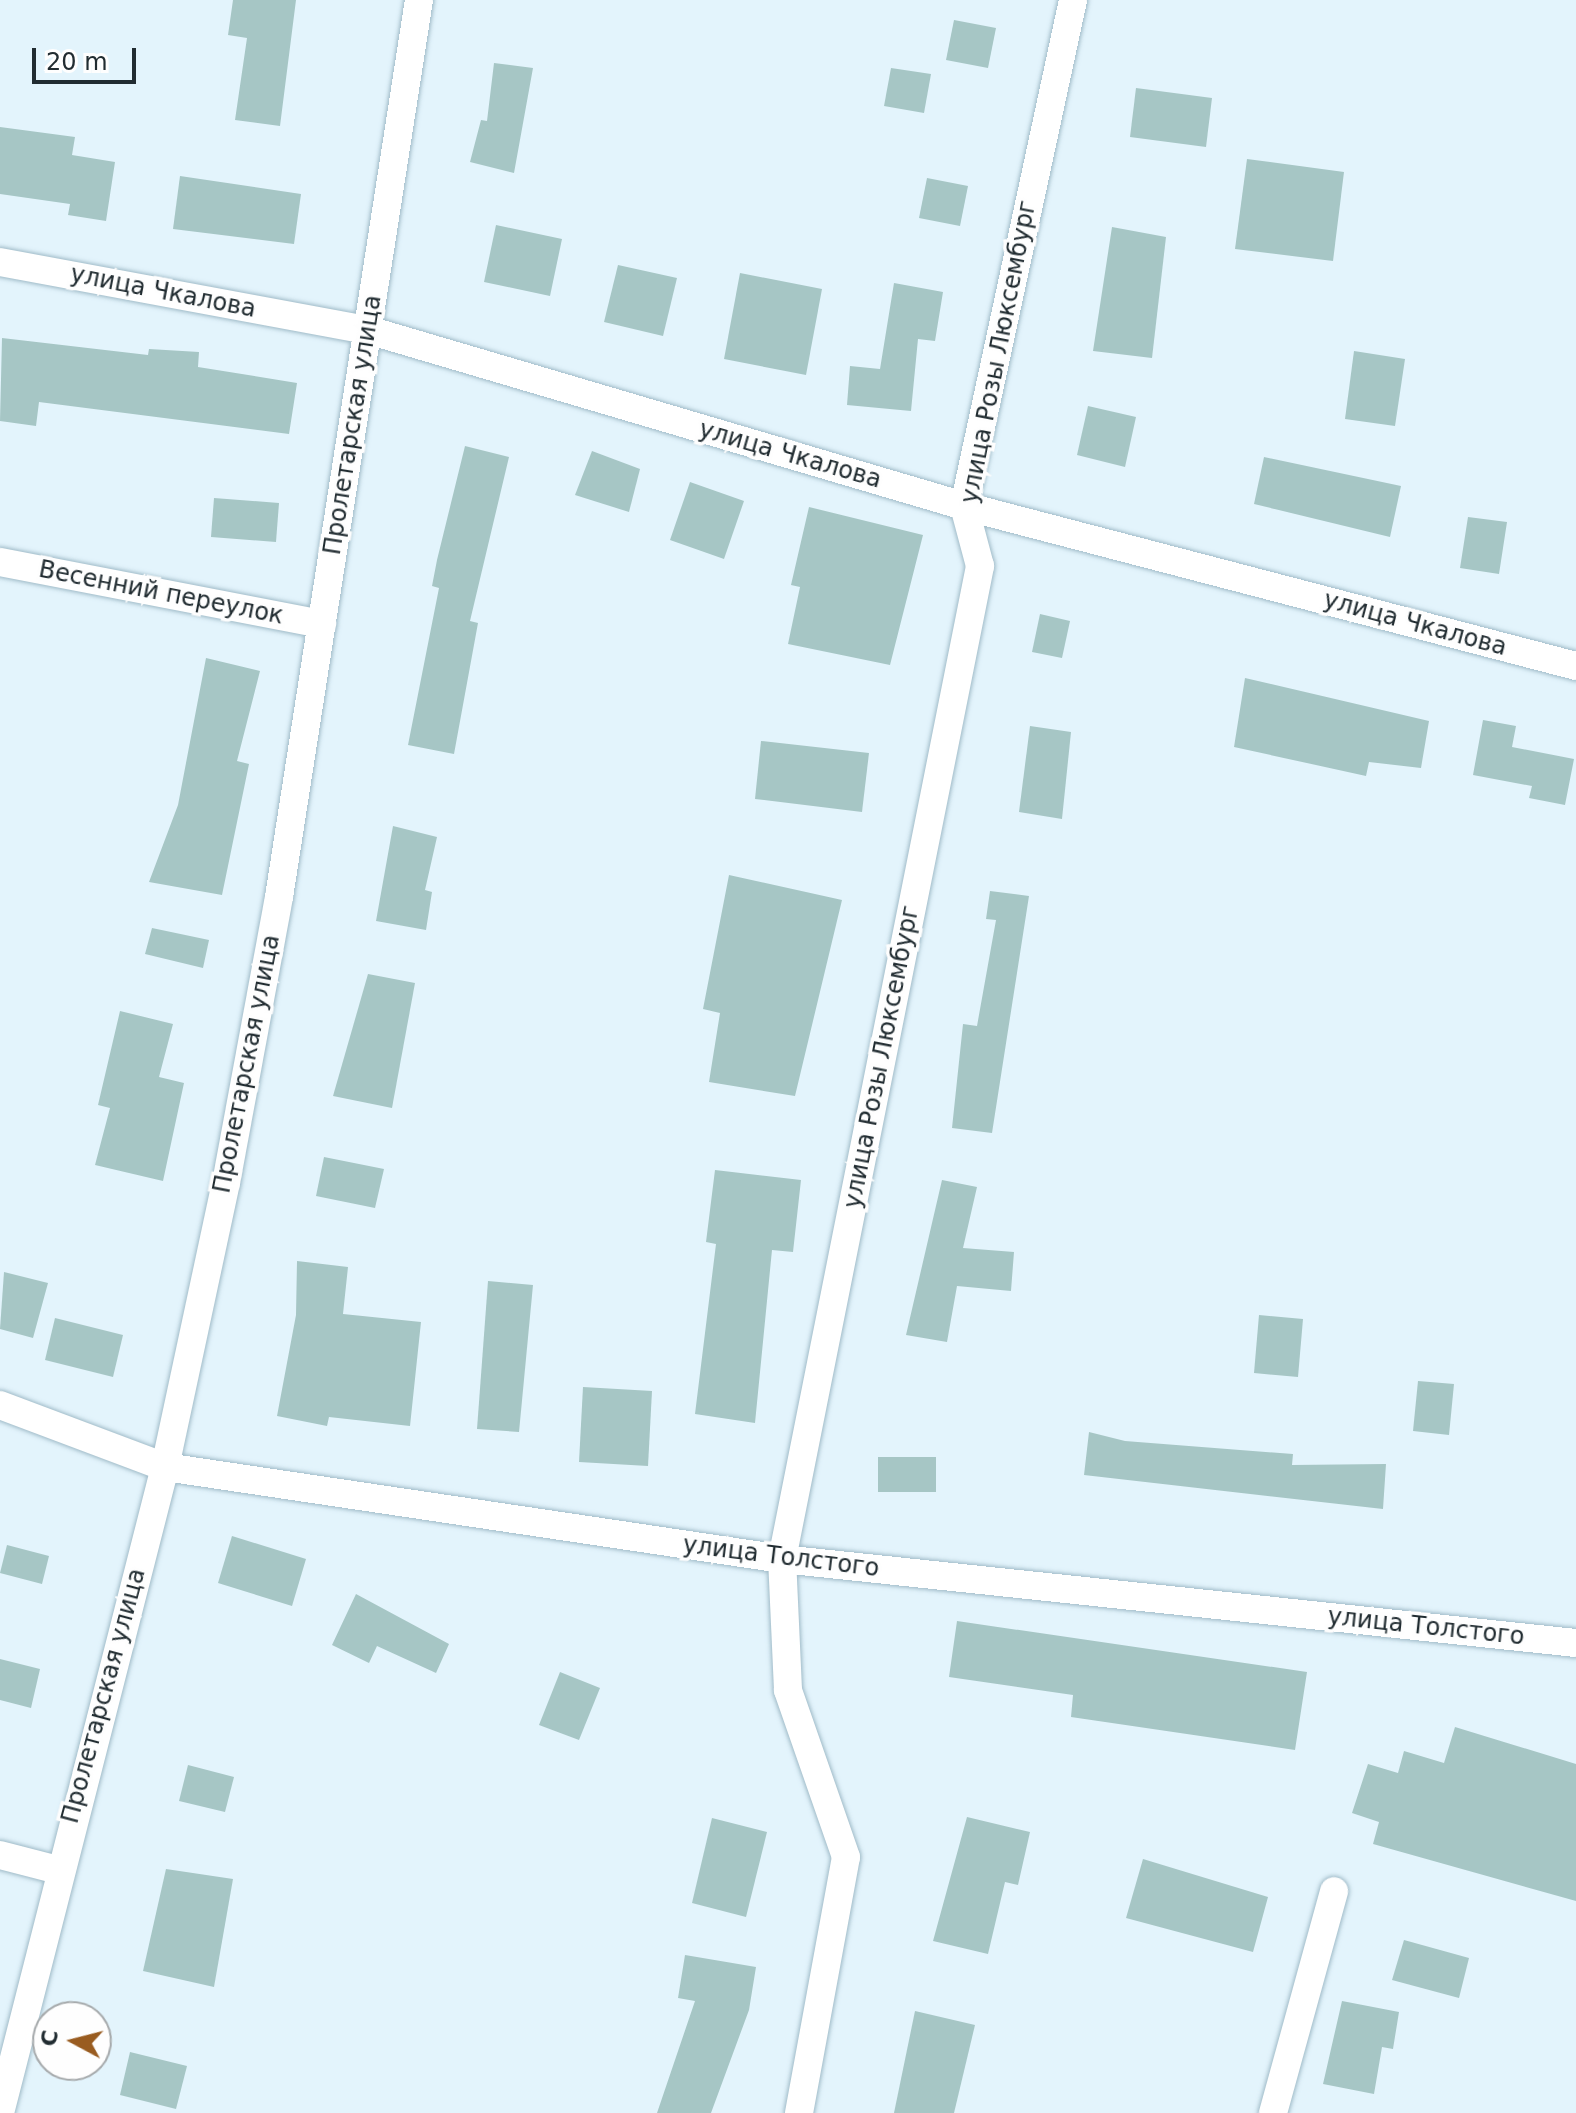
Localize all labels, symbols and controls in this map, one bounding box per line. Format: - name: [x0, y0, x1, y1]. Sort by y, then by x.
- scale bar: [36, 32, 140, 82]
- text: 20 m: [46, 48, 108, 76]
- street label: улица Розы Люксембург: [955, 198, 1043, 506]
- street label: улица Чкалова: [68, 260, 258, 324]
- street label: Пролетарская улица: [318, 293, 388, 557]
- street label: улица Чкалова: [696, 415, 884, 495]
- street label: Весенний переулок: [36, 555, 286, 631]
- street label: улица Чкалова: [1320, 586, 1510, 662]
- street label: улица Розы Люксембург: [838, 903, 926, 1211]
- street label: Пролетарская улица: [208, 932, 286, 1196]
- street label: улица Толстого: [681, 1531, 881, 1583]
- street label: Пролетарская улица: [56, 1565, 152, 1827]
- street label: улица Толстого: [1326, 1602, 1526, 1652]
- north arrow: [32, 2001, 112, 2081]
- text: С: [36, 2029, 63, 2048]

